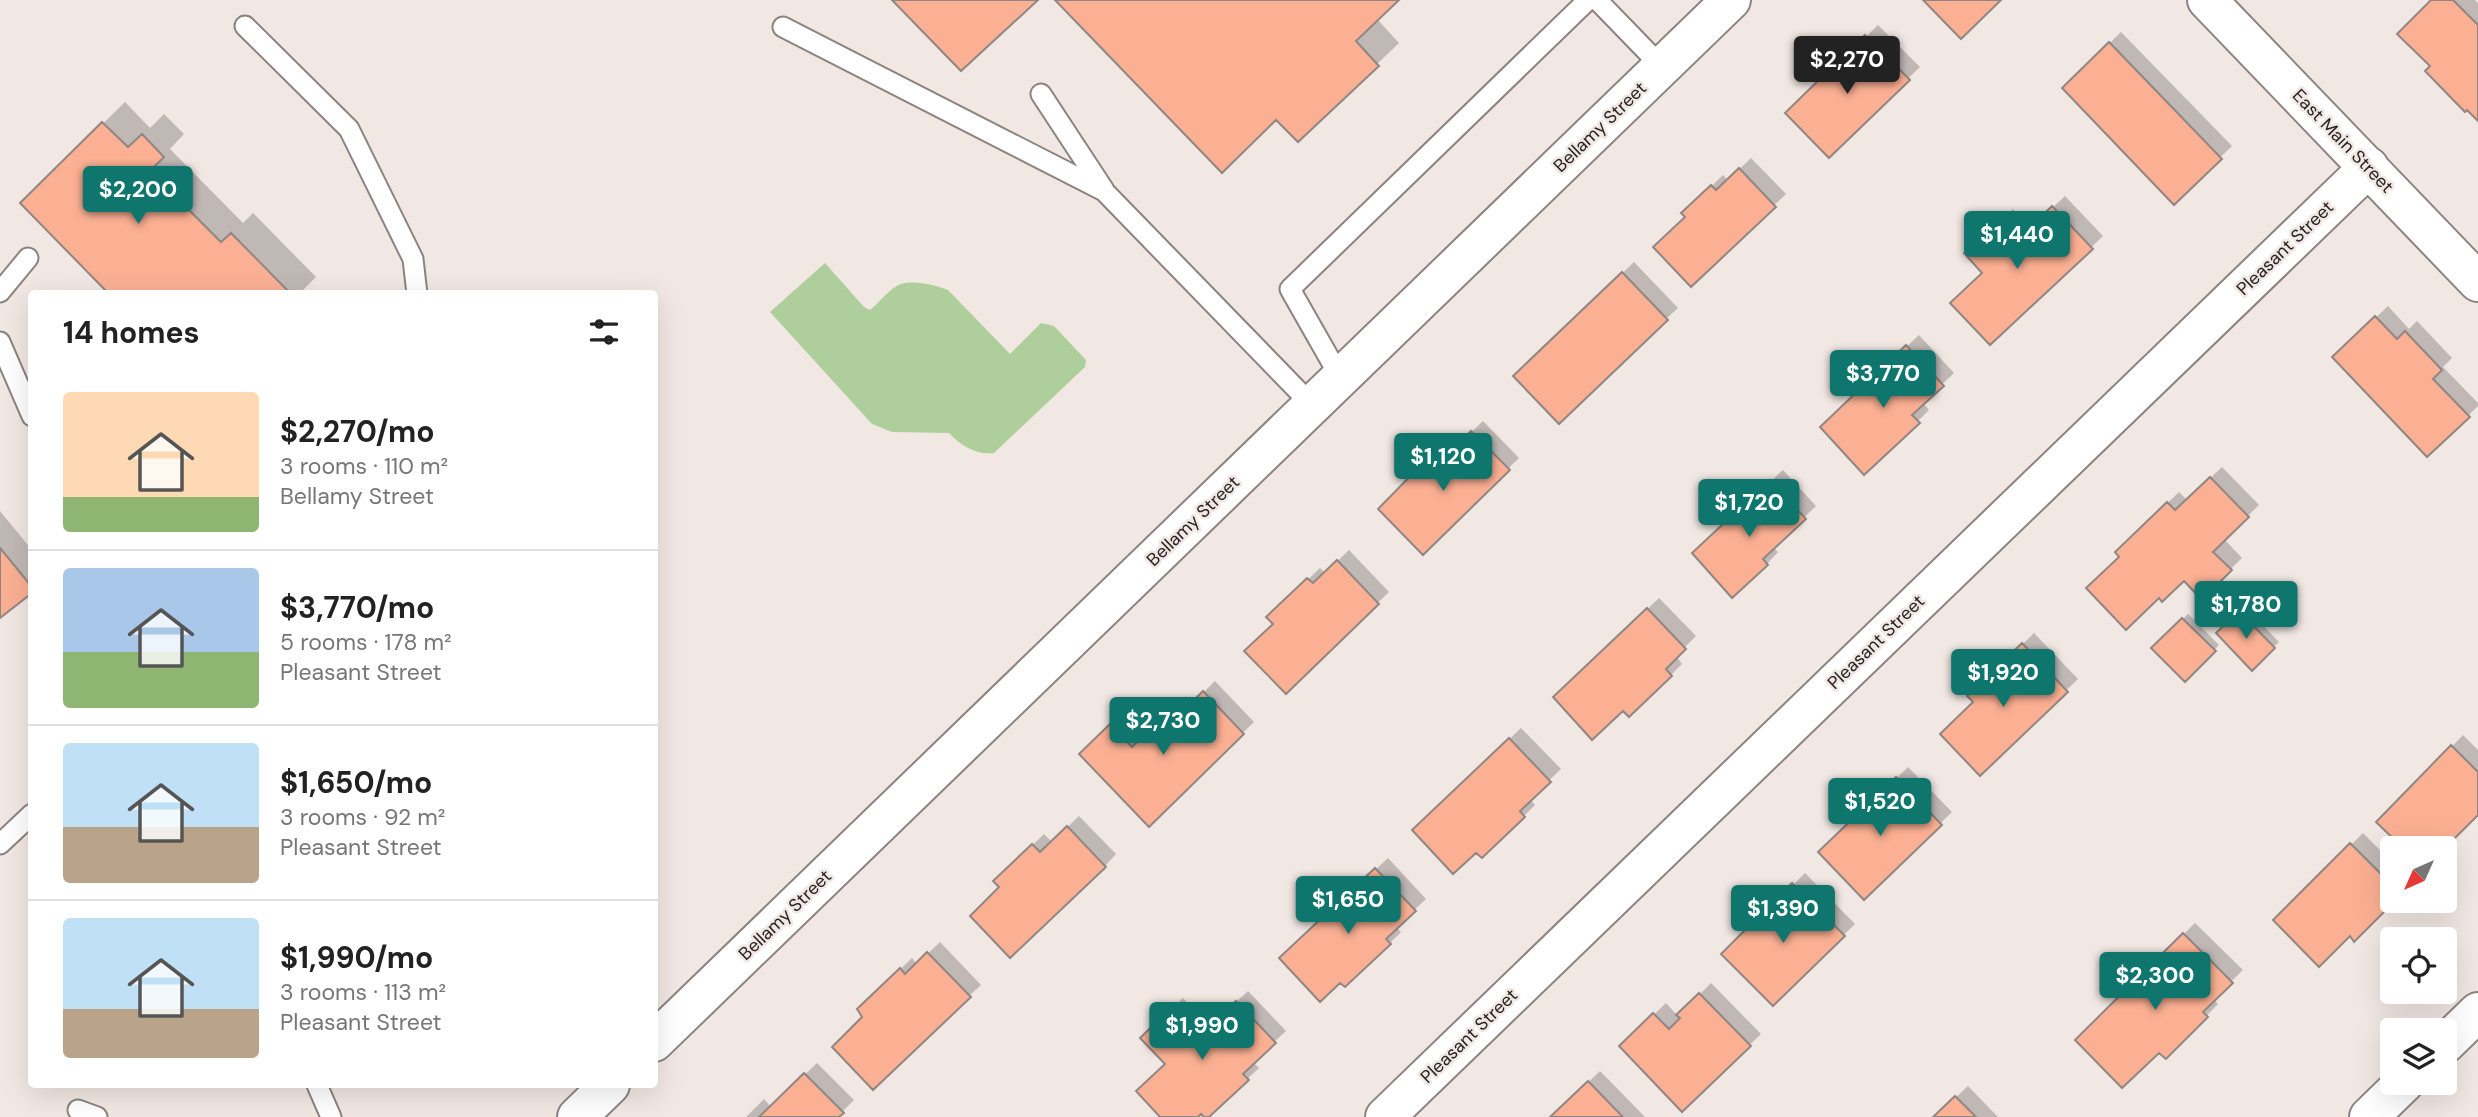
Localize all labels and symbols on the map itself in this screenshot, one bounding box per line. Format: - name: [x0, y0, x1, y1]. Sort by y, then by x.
- pin: $2,270: [1790, 36, 1904, 96]
- street label: Bellamy Street: [1548, 77, 1652, 177]
- street label: East Main Street: [2287, 84, 2399, 198]
- pin: $2,200: [81, 166, 195, 226]
- street label: Pleasant Street: [2231, 195, 2339, 301]
- pin: $1,440: [1960, 212, 2074, 271]
- pin: $3,770: [1826, 350, 1940, 410]
- pin: $1,120: [1386, 434, 1500, 493]
- street label: Bellamy Street: [1141, 471, 1245, 571]
- pin: $1,720: [1692, 480, 1806, 539]
- pin: $1,780: [2189, 582, 2303, 641]
- street label: Pleasant Street: [1822, 589, 1930, 695]
- pin: $1,920: [1946, 650, 2060, 709]
- pin: $2,730: [1106, 698, 1220, 757]
- pin: $1,520: [1823, 778, 1937, 838]
- north arrow: [2380, 836, 2457, 914]
- street label: Bellamy Street: [733, 865, 837, 965]
- pin: $1,650: [1291, 876, 1405, 936]
- pin: $1,390: [1726, 886, 1840, 945]
- pin: $2,300: [2098, 953, 2212, 1012]
- street label: Pleasant Street: [1415, 983, 1523, 1089]
- pin: $1,990: [1145, 1002, 1259, 1062]

